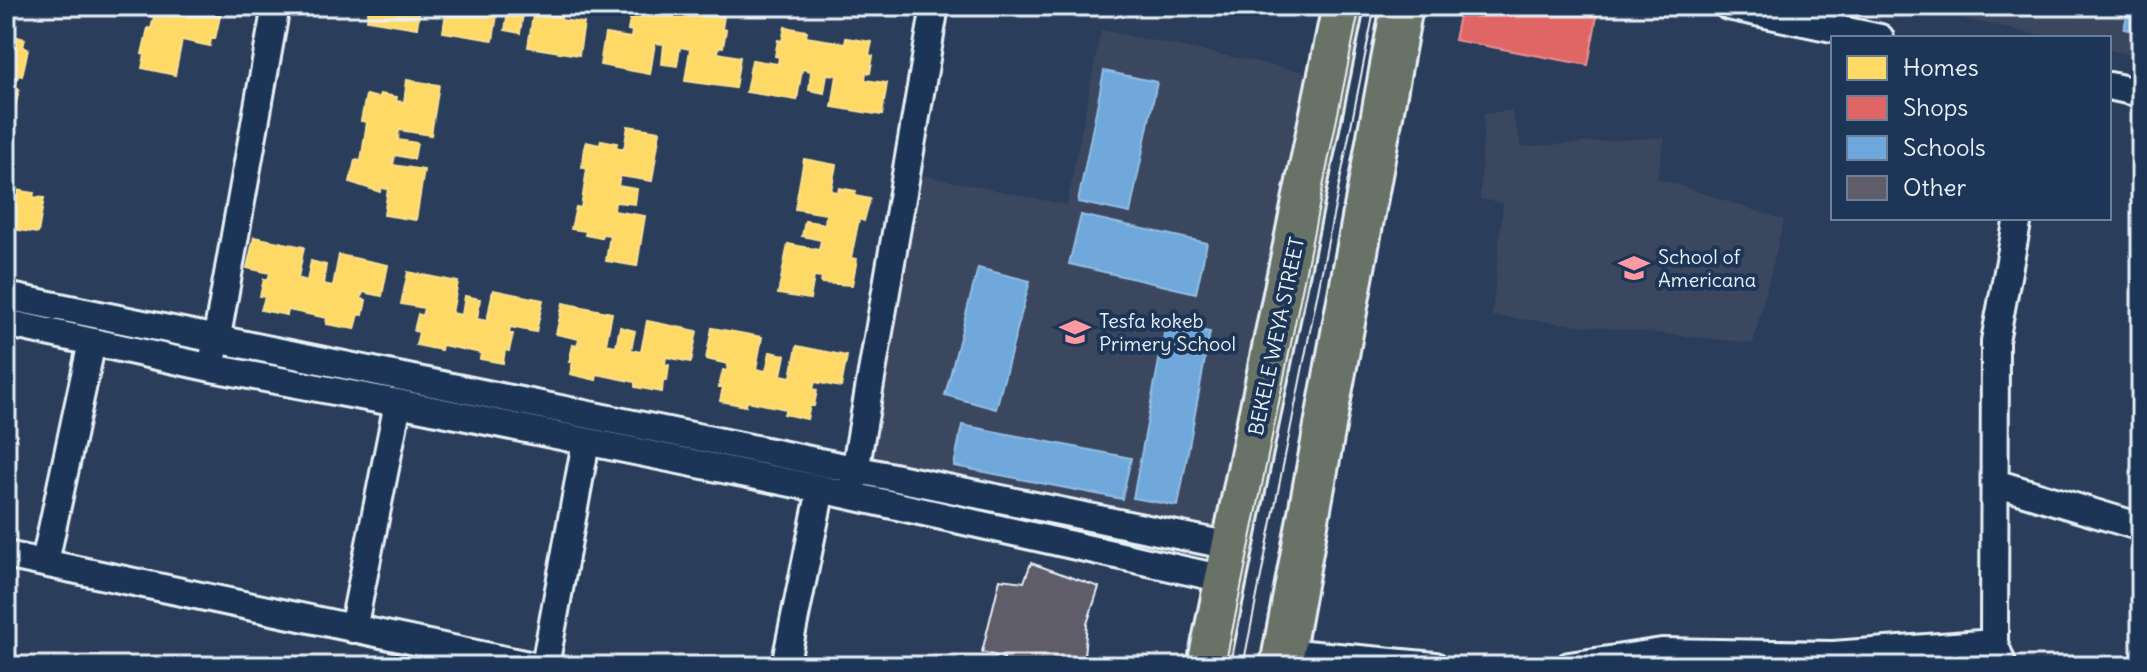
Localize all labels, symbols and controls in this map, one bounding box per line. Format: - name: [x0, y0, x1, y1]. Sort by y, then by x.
- legend: [1831, 36, 2111, 220]
- text: Homes: [1903, 52, 1979, 82]
- text: Shops: [1903, 92, 1968, 122]
- text: Schools: [1903, 132, 1986, 162]
- text: Other: [1903, 172, 1966, 202]
- street label: BEKELE WEYA STREET: [1243, 234, 1309, 438]
- place label: School of Americana: [1658, 244, 1756, 292]
- school or university icon: School of Americana: [1617, 251, 1651, 285]
- place label: Tesfa kokeb Primery School: [1099, 308, 1236, 356]
- school or university icon: Tesfa kokeb Primery School: [1058, 315, 1092, 349]

